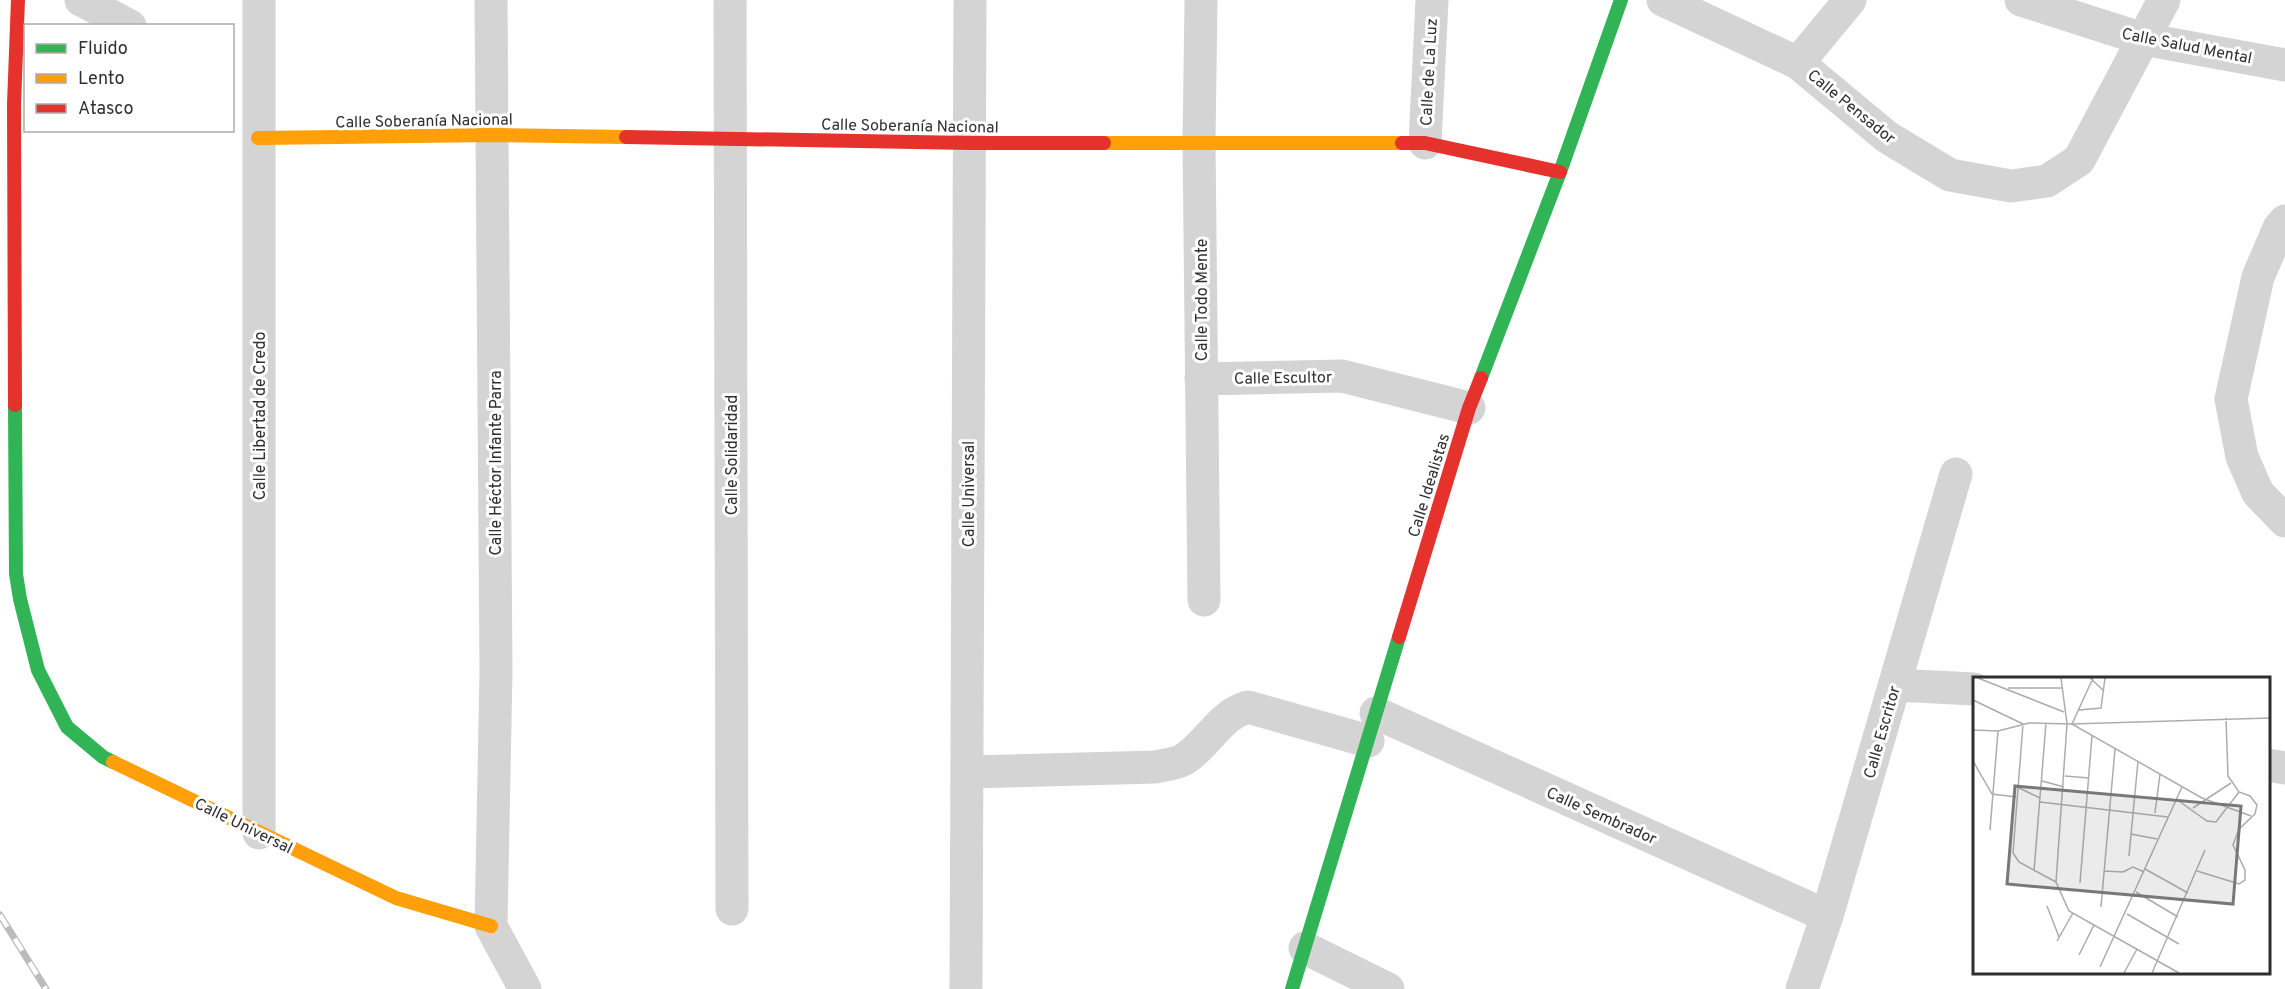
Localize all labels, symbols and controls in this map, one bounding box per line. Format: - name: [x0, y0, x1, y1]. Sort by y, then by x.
- street label: Calle de La Luz: [1417, 18, 1443, 127]
- legend: [24, 24, 234, 132]
- street label: Calle Salud Mental: [2120, 25, 2253, 69]
- text: Fluido: [78, 38, 128, 61]
- street label: Calle Pensador: [1803, 66, 1899, 149]
- text: Lento: [78, 68, 124, 91]
- text: Atasco: [78, 98, 134, 121]
- street label: Calle Soberanía Nacional: [335, 110, 513, 134]
- street label: Calle Soberanía Nacional: [821, 115, 999, 139]
- street label: Calle Todo Mente: [1193, 239, 1213, 361]
- street label: Calle Libertad de Credo: [251, 332, 271, 500]
- street label: Calle Escultor: [1234, 368, 1332, 390]
- street label: Calle Héctor Infante Parra: [487, 370, 507, 556]
- street label: Calle Solidaridad: [723, 395, 743, 515]
- street label: Calle Idealistas: [1405, 431, 1455, 540]
- street label: Calle Universal: [960, 441, 980, 547]
- inset map: [1973, 677, 2270, 974]
- street label: Calle Escritor: [1860, 684, 1906, 781]
- street label: Calle Sembrador: [1543, 784, 1659, 850]
- street label: Calle Universal: [191, 794, 295, 859]

